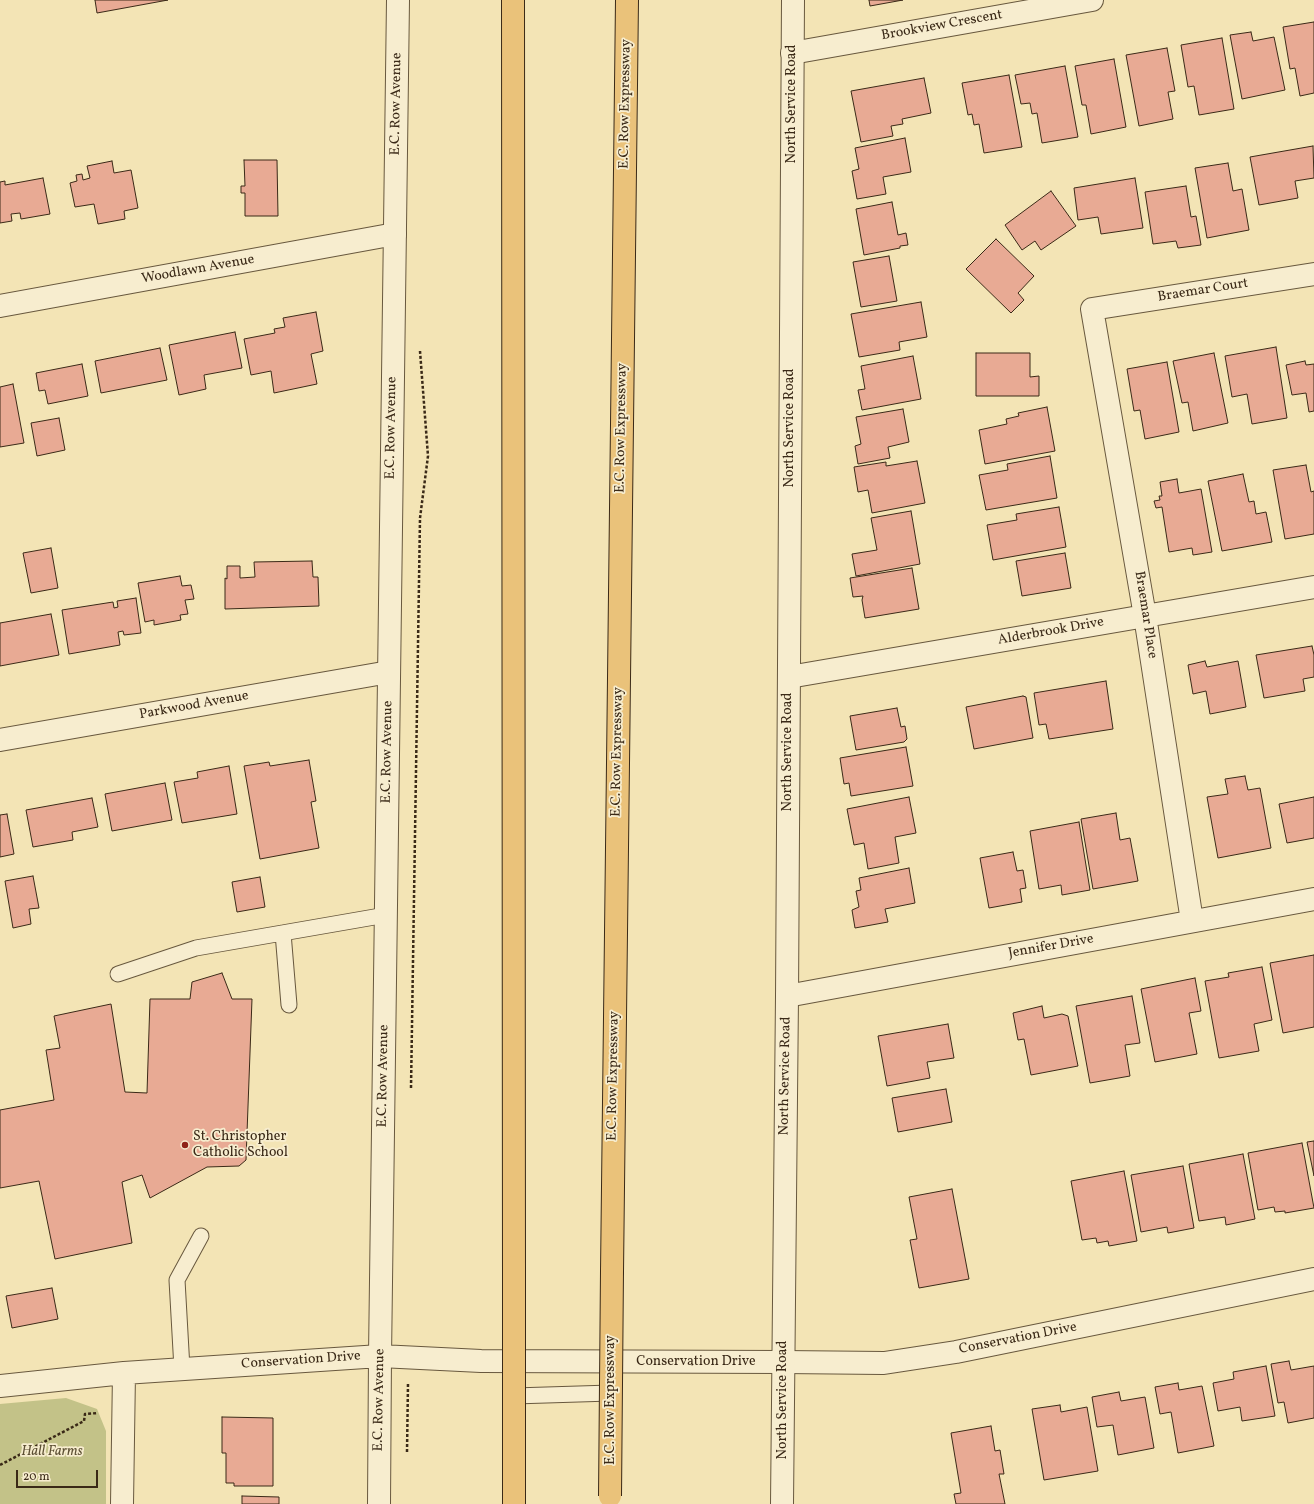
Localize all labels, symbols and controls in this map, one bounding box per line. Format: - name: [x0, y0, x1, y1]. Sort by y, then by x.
- street label: Brookview Crescent: [880, 7, 1004, 45]
- street label: E.C. Row Expressway: [616, 39, 636, 169]
- street label: North Service Road: [784, 45, 800, 163]
- street label: E.C. Row Avenue: [388, 53, 406, 155]
- street label: Woodlawn Avenue: [140, 252, 256, 288]
- street label: Braemar Court: [1157, 276, 1249, 306]
- street label: E.C. Row Expressway: [612, 363, 632, 493]
- street label: North Service Road: [782, 369, 798, 487]
- street label: E.C. Row Avenue: [383, 377, 401, 479]
- street label: Braemar Place: [1130, 570, 1160, 660]
- street label: Alderbrook Drive: [997, 614, 1105, 650]
- street label: E.C. Row Expressway: [608, 687, 628, 817]
- street label: Parkwood Avenue: [138, 688, 250, 724]
- street label: North Service Road: [780, 693, 796, 811]
- street label: E.C. Row Avenue: [379, 701, 397, 803]
- street label: Jennifer Drive: [1007, 931, 1095, 963]
- street label: E.C. Row Expressway: [604, 1011, 624, 1141]
- street label: North Service Road: [777, 1016, 795, 1136]
- street label: E.C. Row Avenue: [375, 1025, 393, 1127]
- place label: St. Christopher Catholic School: [193, 1129, 288, 1162]
- marker: St. Christopher Catholic School: [180, 1140, 190, 1150]
- street label: Conservation Drive: [958, 1319, 1078, 1359]
- street label: E.C. Row Expressway: [603, 1335, 619, 1465]
- street label: North Service Road: [775, 1341, 791, 1459]
- street label: Conservation Drive: [241, 1348, 361, 1374]
- street label: E.C. Row Avenue: [371, 1349, 389, 1451]
- street label: Conservation Drive: [636, 1354, 756, 1370]
- park label: Hall Farms: [21, 1444, 83, 1460]
- scale bar: [18, 1462, 100, 1488]
- text: 20 m: [23, 1469, 50, 1485]

